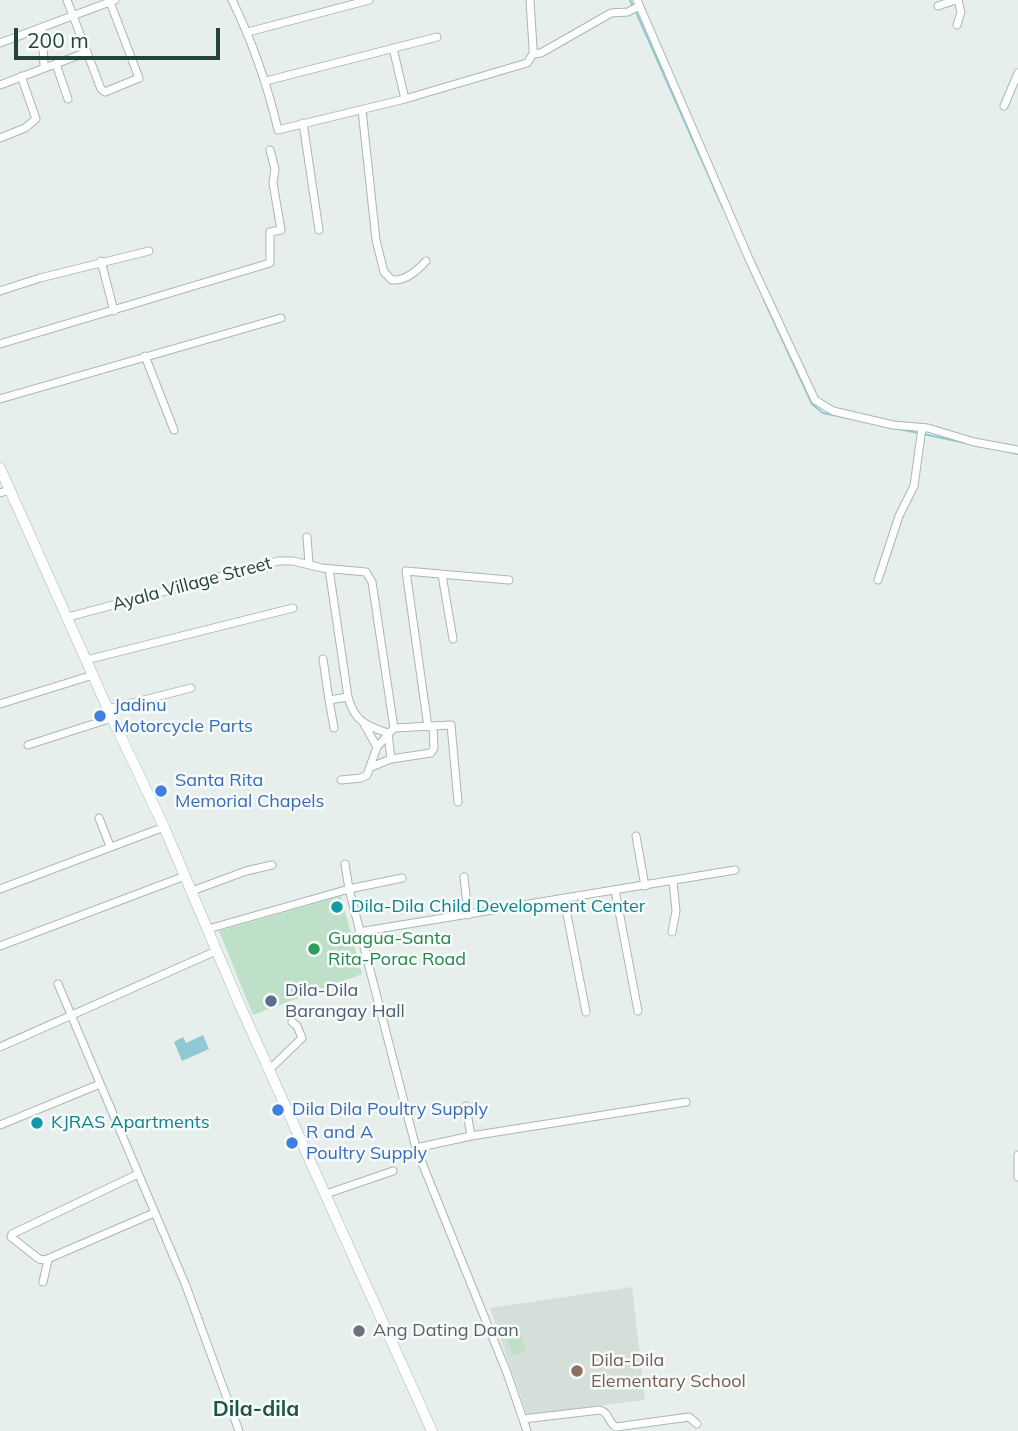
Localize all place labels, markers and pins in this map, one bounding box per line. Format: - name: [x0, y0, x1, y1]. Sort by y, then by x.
- place label: Jadinu Motorcycle Parts: [114, 695, 253, 738]
- marker: Jadinu Motorcycle Parts: [92, 708, 108, 724]
- place label: Santa Rita Memorial Chapels: [175, 770, 324, 812]
- marker: Santa Rita Memorial Chapels: [153, 783, 169, 799]
- place label: Dila-Dila Child Development Center: [351, 896, 645, 918]
- marker: Dila-Dila Child Development Center: [329, 899, 345, 915]
- place label: Guagua-Santa Rita-Porac Road: [328, 928, 466, 970]
- marker: Guagua-Santa Rita-Porac Road: [306, 941, 322, 957]
- place label: Dila-Dila Barangay Hall: [285, 980, 405, 1023]
- marker: Dila-Dila Barangay Hall: [263, 993, 279, 1009]
- place label: Dila Dila Poultry Supply: [292, 1099, 488, 1121]
- marker: Dila Dila Poultry Supply: [270, 1102, 286, 1118]
- place label: KJRAS Apartments: [51, 1112, 210, 1134]
- marker: KJRAS Apartments: [29, 1115, 45, 1131]
- place label: R and A Poultry Supply: [306, 1122, 427, 1164]
- marker: R and A Poultry Supply: [284, 1135, 300, 1151]
- place label: Ang Dating Daan: [373, 1320, 519, 1342]
- marker: Ang Dating Daan: [351, 1323, 367, 1339]
- place label: Dila-Dila Elementary School: [591, 1350, 746, 1392]
- marker: Dila-Dila Elementary School: [569, 1363, 585, 1379]

